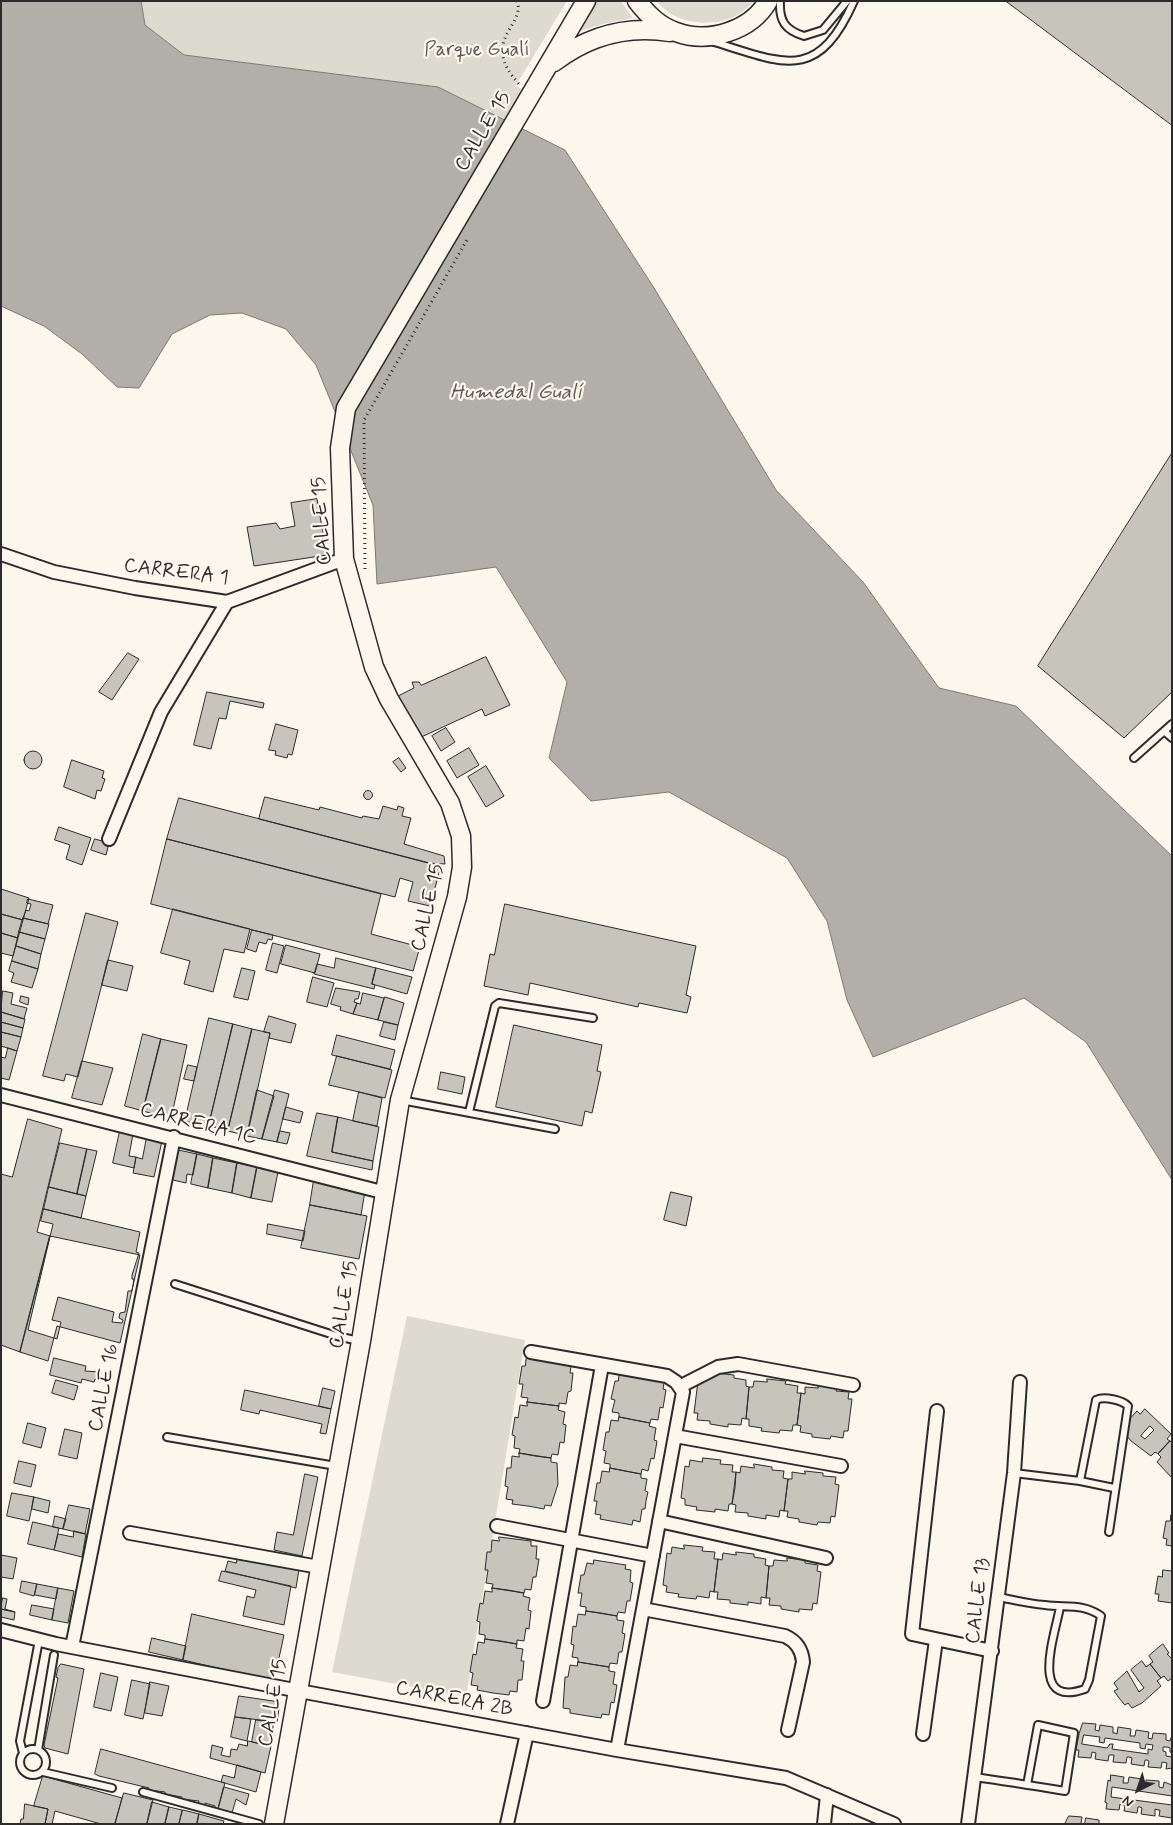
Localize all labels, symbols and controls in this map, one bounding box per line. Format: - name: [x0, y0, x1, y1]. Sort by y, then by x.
- park label: Parque Gualí: [424, 39, 530, 63]
- street label: CALLE 15: [451, 88, 517, 176]
- water label: Humedal Gualí: [450, 381, 582, 407]
- street label: CALLE 15: [308, 476, 338, 566]
- street label: CARRERA 1: [122, 555, 230, 591]
- street label: CALLE 15: [407, 862, 451, 954]
- street label: CARRERA 1C: [137, 1099, 259, 1151]
- street label: CALLE 15: [325, 1259, 365, 1351]
- street label: CALLE 16: [85, 1342, 125, 1434]
- street label: CALLE 13: [962, 1557, 996, 1645]
- street label: CALLE 15: [254, 1657, 294, 1749]
- street label: CARRERA 2B: [393, 1677, 515, 1723]
- north arrow: [1113, 1765, 1163, 1815]
- text: N: [1119, 1791, 1138, 1811]

